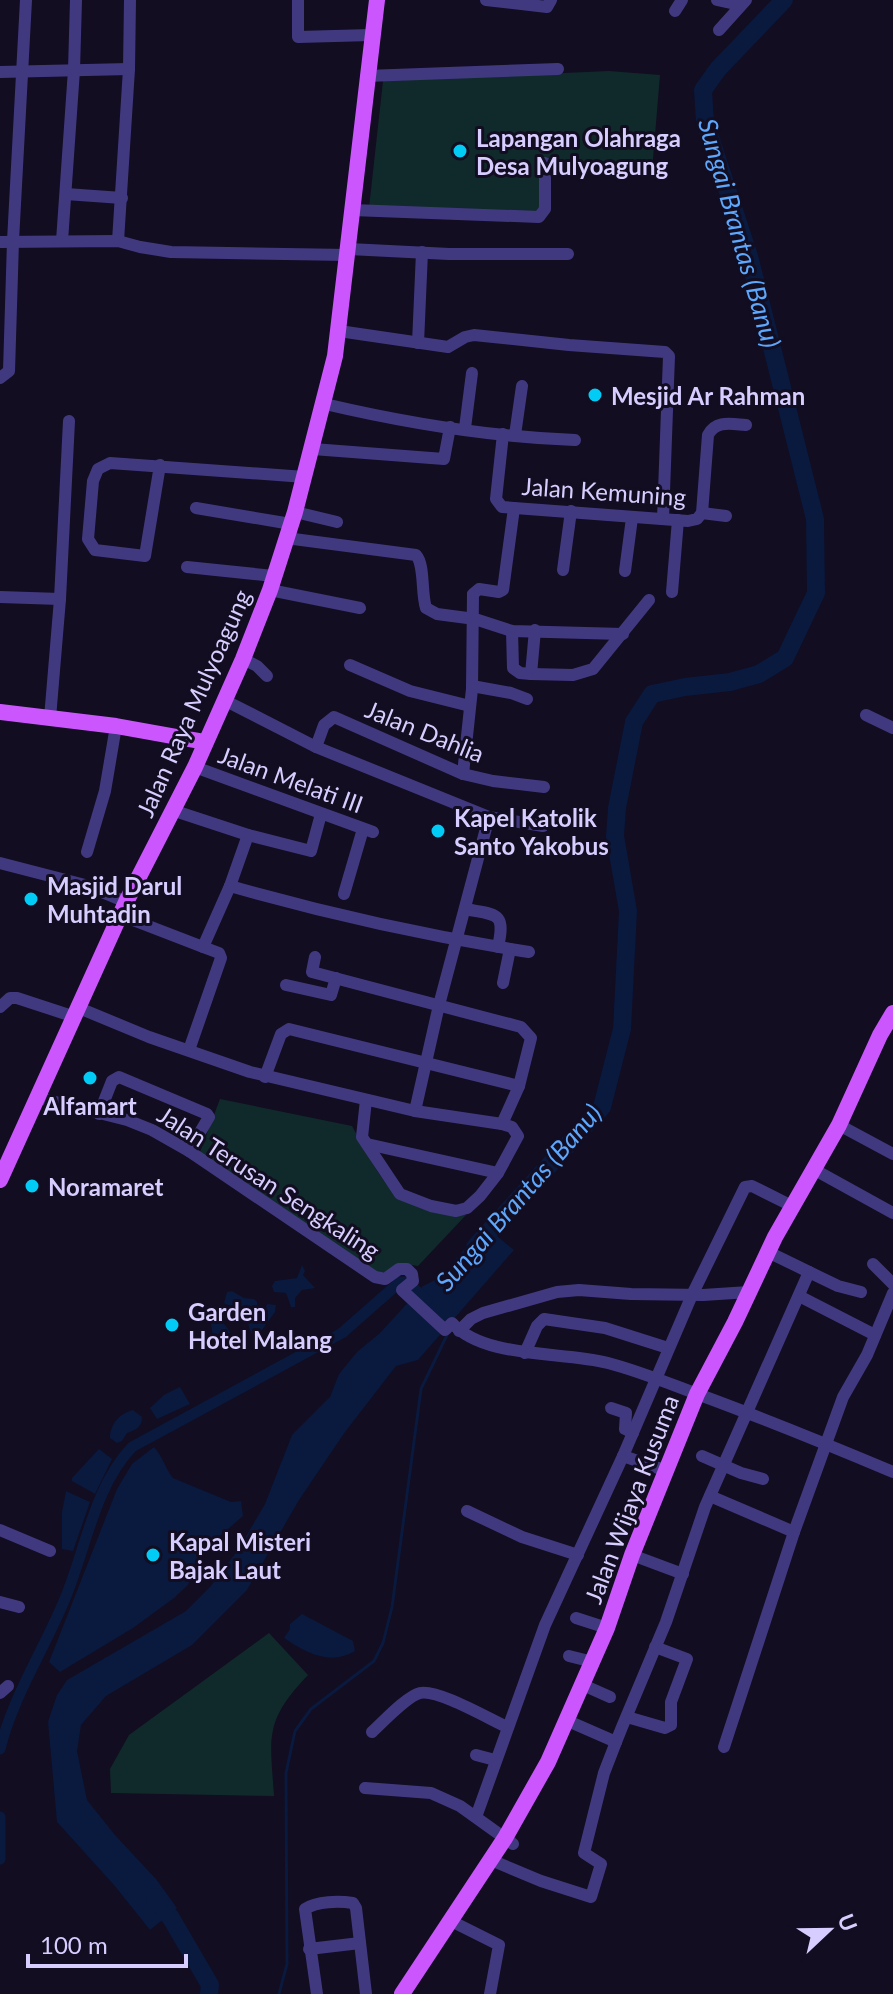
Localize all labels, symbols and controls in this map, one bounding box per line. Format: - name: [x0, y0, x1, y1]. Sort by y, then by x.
- water label: Sungai Brantas (Banu): [692, 115, 788, 351]
- place label: Lapangan Olahraga Desa Mulyoagung: [476, 123, 681, 180]
- marker: Lapangan Olahraga Desa Mulyoagung: [451, 142, 469, 160]
- place label: Mesjid Ar Rahman: [611, 381, 805, 410]
- marker: Mesjid Ar Rahman: [586, 386, 604, 404]
- street label: Jalan Kemuning: [521, 471, 687, 511]
- street label: Jalan Raya Mulyoagung: [130, 585, 256, 821]
- street label: Jalan Dahlia: [361, 694, 489, 768]
- street label: Jalan Melati III: [215, 739, 367, 819]
- place label: Kapel Katolik Santo Yakobus: [454, 803, 609, 860]
- marker: Kapel Katolik Santo Yakobus: [429, 822, 447, 840]
- place label: Masjid Darul Muhtadin: [47, 871, 182, 928]
- marker: Masjid Darul Muhtadin: [22, 890, 40, 908]
- marker: Alfamart: [81, 1069, 99, 1087]
- place label: Alfamart: [42, 1091, 137, 1120]
- water label: Sungai Brantas (Banu): [428, 1097, 608, 1297]
- street label: Jalan Terusan Sengkaling: [153, 1099, 385, 1265]
- place label: Noramaret: [48, 1172, 163, 1201]
- marker: Noramaret: [23, 1177, 41, 1195]
- place label: Garden Hotel Malang: [188, 1297, 332, 1354]
- marker: Garden Hotel Malang: [163, 1316, 181, 1334]
- street label: Jalan Wijaya Kusuma: [578, 1391, 684, 1607]
- place label: Kapal Misteri Bajak Laut: [169, 1527, 311, 1584]
- marker: Kapal Misteri Bajak Laut: [144, 1546, 162, 1564]
- north arrow: [789, 1890, 869, 1970]
- text: U: [832, 1910, 864, 1935]
- scale bar: [28, 1918, 186, 1968]
- text: 100 m: [40, 1930, 108, 1959]

